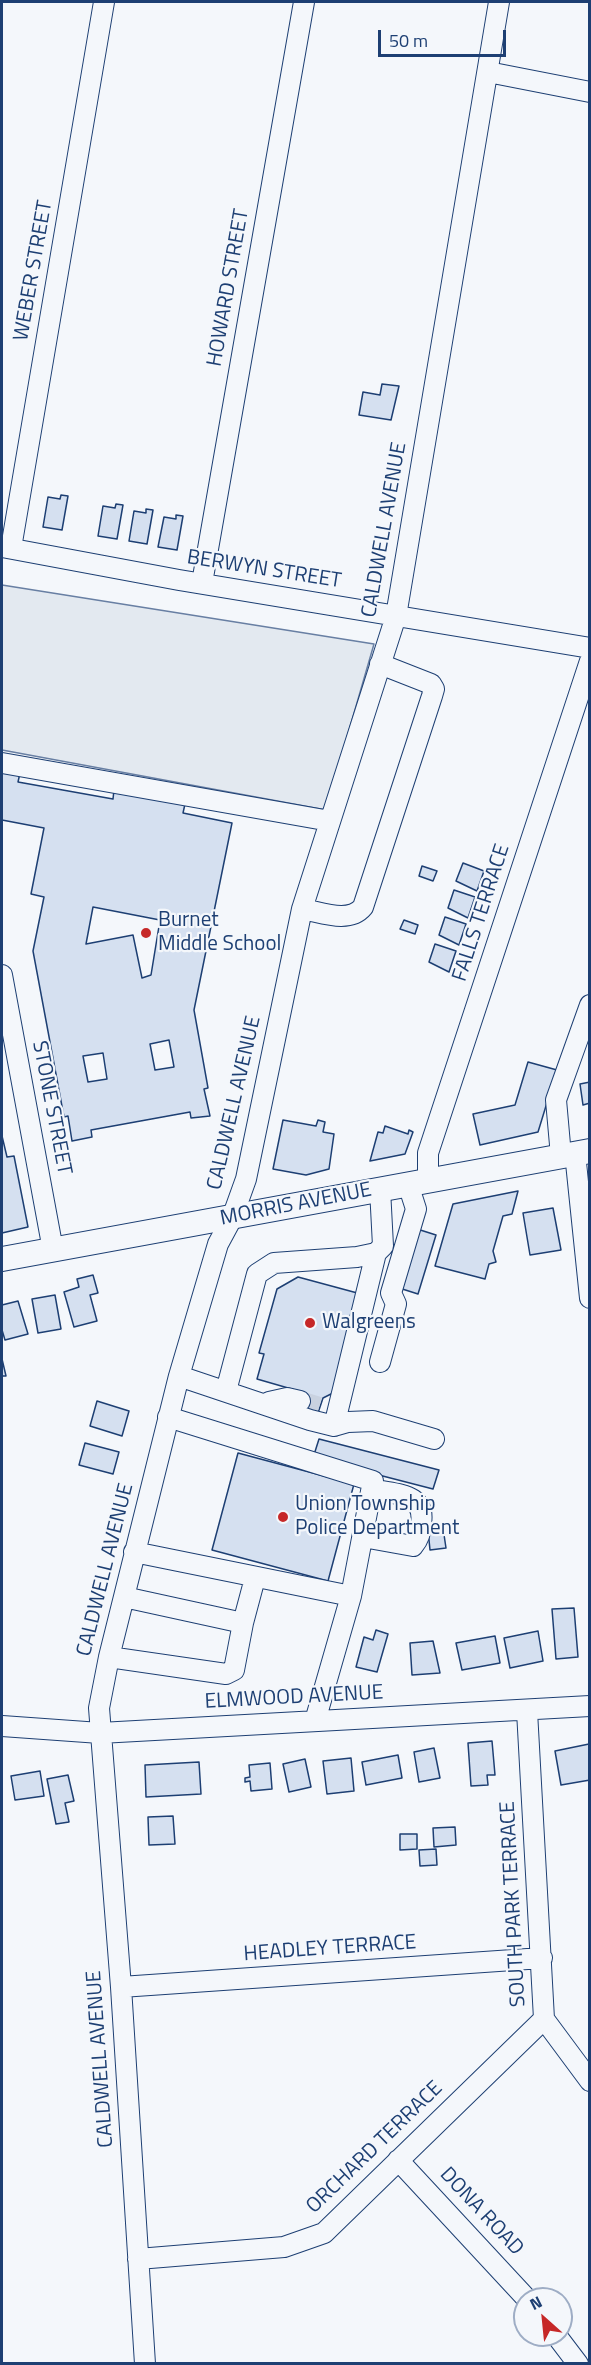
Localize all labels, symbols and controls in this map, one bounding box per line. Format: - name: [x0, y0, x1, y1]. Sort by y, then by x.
- scale bar: [381, 18, 508, 56]
- text: 50 m: [389, 27, 428, 54]
- street label: WEBER STREET: [9, 199, 59, 343]
- street label: HOWARD STREET: [203, 207, 255, 369]
- street label: CALDWELL AVENUE: [357, 440, 413, 620]
- street label: BERWYN STREET: [185, 545, 343, 595]
- street label: FALLS TERRACE: [448, 841, 516, 985]
- place label: Burnet Middle School: [158, 908, 281, 958]
- marker: Burnet Middle School: [139, 926, 153, 940]
- street label: CALDWELL AVENUE: [203, 1014, 267, 1192]
- street label: STONE STREET: [26, 1039, 76, 1177]
- street label: MORRIS AVENUE: [218, 1178, 374, 1232]
- place label: Walgreens: [322, 1310, 416, 1336]
- marker: Walgreens: [303, 1316, 317, 1330]
- street label: CALDWELL AVENUE: [72, 1481, 140, 1659]
- place label: Union Township Police Department: [295, 1492, 459, 1542]
- marker: Union Township Police Department: [276, 1510, 290, 1524]
- street label: ELMWOOD AVENUE: [204, 1681, 384, 1715]
- street label: SOUTH PARK TERRACE: [496, 1800, 532, 2008]
- street label: HEADLEY TERRACE: [243, 1930, 417, 1968]
- street label: CALDWELL AVENUE: [82, 1970, 120, 2148]
- street label: ORCHARD TERRACE: [302, 2077, 448, 2219]
- street label: DONA ROAD: [434, 2163, 528, 2261]
- north arrow: [513, 2287, 573, 2347]
- text: N: [525, 2290, 546, 2316]

